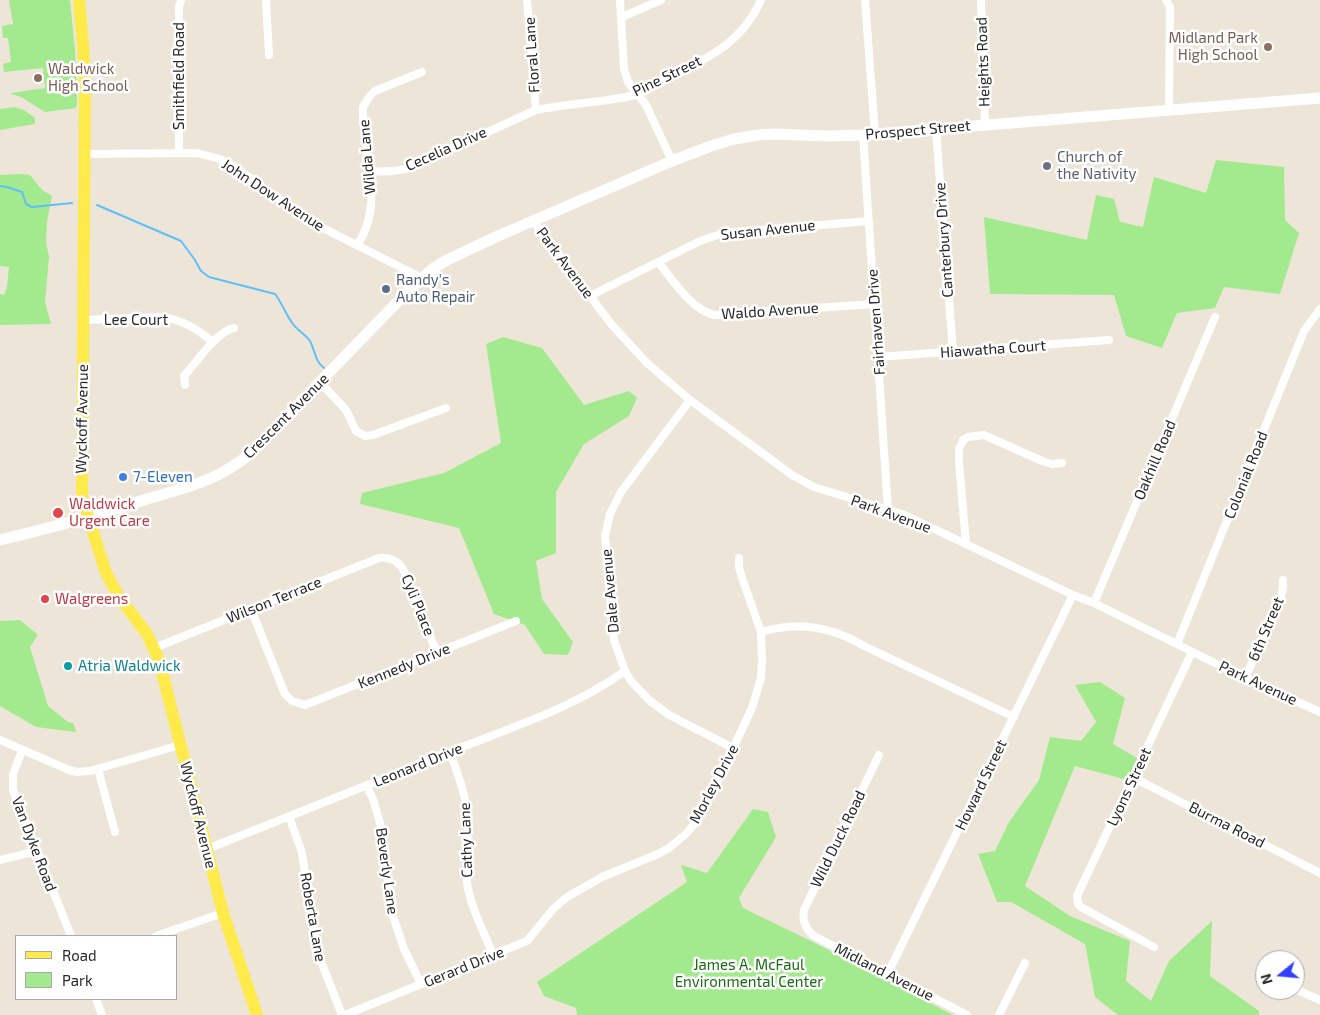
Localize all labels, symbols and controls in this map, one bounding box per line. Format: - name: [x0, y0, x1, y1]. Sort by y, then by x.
- street label: Floral Lane: [520, 17, 544, 93]
- street label: Heights Road: [972, 17, 994, 107]
- street label: Smithfield Road: [170, 22, 188, 130]
- place label: Midland Park High School: [1169, 29, 1258, 64]
- marker: Midland Park High School: [1262, 41, 1274, 53]
- street label: Pine Street: [630, 52, 704, 100]
- place label: Waldwick High School: [48, 60, 128, 95]
- marker: Waldwick High School: [32, 72, 44, 84]
- street label: Prospect Street: [865, 116, 971, 144]
- street label: Wilda Lane: [355, 119, 379, 195]
- street label: Cecelia Drive: [402, 123, 490, 175]
- place label: Church of the Nativity: [1057, 148, 1136, 183]
- street label: John Dow Avenue: [218, 155, 328, 235]
- marker: Church of the Nativity: [1041, 160, 1053, 172]
- street label: Canterbury Drive: [931, 182, 957, 298]
- street label: Susan Avenue: [720, 216, 816, 244]
- street label: Park Avenue: [532, 224, 598, 302]
- street label: Fairhaven Drive: [863, 268, 889, 376]
- place label: Randy's Auto Repair: [396, 271, 475, 306]
- marker: Randy's Auto Repair: [380, 283, 392, 295]
- street label: Waldo Avenue: [721, 299, 819, 323]
- street label: Lee Court: [104, 311, 168, 329]
- street label: Hiawatha Court: [940, 336, 1046, 362]
- street label: Wyckoff Avenue: [72, 364, 92, 474]
- street label: Crescent Avenue: [240, 370, 332, 462]
- street label: Oakhill Road: [1130, 417, 1180, 503]
- street label: Colonial Road: [1220, 428, 1272, 522]
- place label: 7-Eleven: [133, 468, 193, 486]
- marker: 7-Eleven: [117, 471, 129, 483]
- street label: Park Avenue: [848, 491, 934, 537]
- place label: Waldwick Urgent Care: [69, 495, 150, 530]
- marker: Waldwick Urgent Care: [51, 506, 65, 520]
- street label: Dale Avenue: [597, 548, 623, 634]
- street label: Cyli Place: [398, 572, 438, 638]
- street label: Wilson Terrace: [224, 573, 324, 627]
- place label: Walgreens: [55, 590, 128, 608]
- marker: Walgreens: [39, 593, 51, 605]
- street label: 6th Street: [1244, 594, 1288, 664]
- street label: Kennedy Drive: [355, 639, 453, 693]
- place label: Atria Waldwick: [78, 657, 181, 675]
- street label: Park Avenue: [1216, 657, 1300, 709]
- marker: Atria Waldwick: [62, 660, 74, 672]
- street label: Howard Street: [951, 737, 1011, 833]
- street label: Leonard Drive: [371, 739, 465, 791]
- street label: Morley Drive: [686, 741, 742, 827]
- street label: Lyons Street: [1103, 745, 1155, 829]
- street label: Wyckoff Avenue: [176, 760, 220, 870]
- street label: Wild Duck Road: [807, 788, 869, 890]
- street label: Van Dyke Road: [8, 794, 60, 894]
- street label: Burma Road: [1186, 798, 1268, 852]
- street label: Cathy Lane: [456, 802, 476, 878]
- street label: Beverly Lane: [372, 826, 402, 916]
- street label: Roberta Lane: [296, 871, 330, 963]
- legend: [15, 935, 178, 1000]
- street label: Midland Avenue: [831, 939, 937, 1005]
- street label: Gerard Drive: [421, 943, 507, 991]
- text: Road: [62, 946, 97, 964]
- north arrow: [1255, 950, 1305, 1000]
- park label: James A. McFaul Environmental Center: [675, 956, 823, 991]
- text: Park: [62, 971, 93, 989]
- text: N: [1257, 972, 1276, 987]

